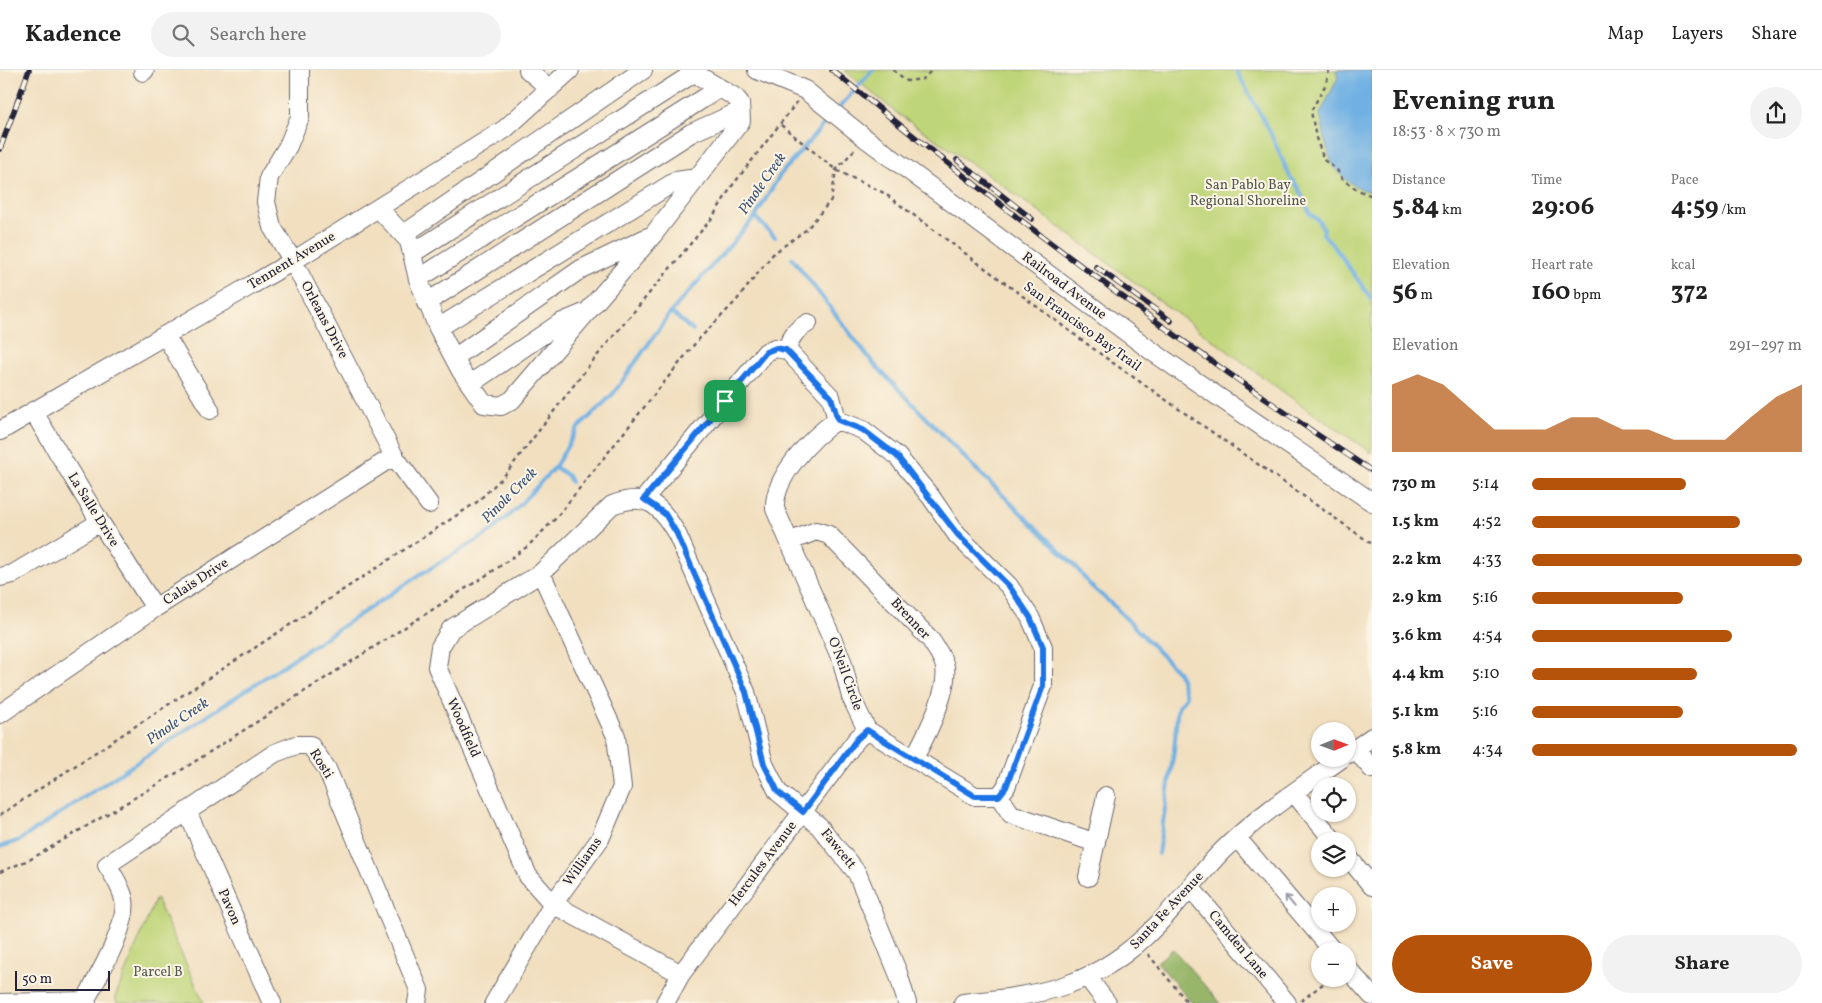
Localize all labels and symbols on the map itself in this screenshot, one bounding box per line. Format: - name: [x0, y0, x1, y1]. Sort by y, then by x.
- water label: Pinole Creek: [734, 149, 792, 219]
- park label: San Pablo Bay Regional Shoreline: [1190, 176, 1307, 211]
- street label: Tennent Avenue: [245, 227, 340, 295]
- street label: Railroad Avenue: [1018, 248, 1111, 324]
- street label: Orleans Drive: [296, 278, 353, 362]
- street label: San Francisco Bay Trail: [1019, 278, 1145, 376]
- pin: [704, 380, 746, 422]
- water label: Pinole Creek: [477, 463, 543, 529]
- street label: La Salle Drive: [63, 469, 124, 551]
- street label: Calais Drive: [160, 554, 233, 610]
- street label: Brenner: [886, 594, 934, 644]
- street label: O'Neil Circle: [823, 635, 867, 714]
- water label: Pinole Creek: [143, 693, 213, 751]
- street label: Woodfield: [441, 695, 485, 761]
- north arrow: [1311, 722, 1356, 768]
- street label: Rosti: [304, 745, 338, 783]
- street label: Hercules Avenue: [725, 817, 802, 911]
- street label: Fawcett: [816, 825, 860, 873]
- street label: Williams: [559, 834, 607, 890]
- street label: Santa Fe Avenue: [1126, 868, 1208, 954]
- street label: Pavon: [213, 886, 245, 928]
- one-way arrow: [1284, 894, 1295, 907]
- street label: Camden Lane: [1204, 907, 1273, 984]
- park label: Parcel B: [133, 963, 183, 982]
- scale bar: [15, 968, 110, 991]

